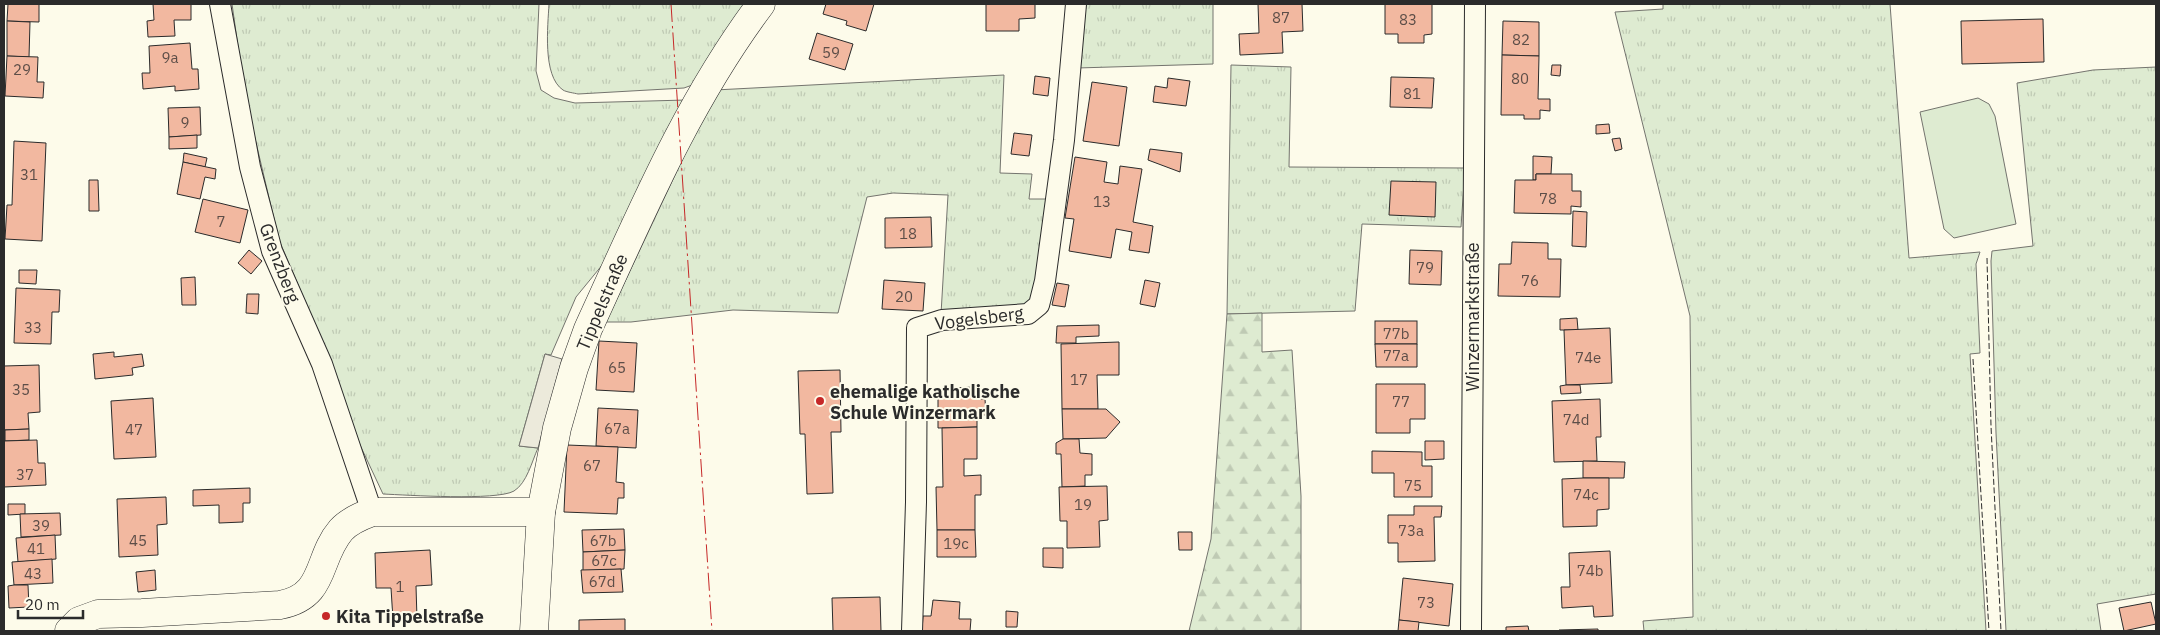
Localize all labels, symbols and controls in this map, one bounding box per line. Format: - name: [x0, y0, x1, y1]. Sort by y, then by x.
- house number: 87: [1272, 8, 1290, 27]
- house number: 83: [1399, 10, 1417, 29]
- house number: 82: [1512, 30, 1530, 49]
- house number: 59: [822, 43, 840, 62]
- house number: 9a: [161, 48, 179, 67]
- house number: 29: [13, 60, 31, 79]
- house number: 80: [1511, 69, 1529, 88]
- house number: 81: [1403, 84, 1421, 103]
- house number: 9: [180, 113, 190, 132]
- house number: 31: [20, 165, 38, 184]
- house number: 78: [1539, 189, 1557, 208]
- house number: 13: [1093, 192, 1111, 211]
- house number: 7: [216, 212, 226, 231]
- street label: Grenzberg: [254, 220, 306, 307]
- house number: 18: [899, 224, 917, 243]
- street label: Winzermarkstraße: [1461, 242, 1484, 392]
- street label: Tippelstraße: [571, 250, 633, 354]
- house number: 79: [1416, 258, 1434, 277]
- house number: 76: [1521, 271, 1539, 290]
- house number: 20: [895, 287, 913, 306]
- street label: Vogelsberg: [933, 301, 1025, 335]
- house number: 33: [24, 318, 42, 337]
- house number: 77b: [1383, 324, 1409, 343]
- house number: 77a: [1383, 346, 1409, 365]
- house number: 74e: [1575, 348, 1601, 367]
- house number: 65: [608, 358, 626, 377]
- house number: 17: [1070, 370, 1088, 389]
- house number: 35: [12, 380, 30, 399]
- place label: ehemalige katholische Schule Winzermark: [830, 380, 1020, 424]
- house number: 77: [1392, 392, 1410, 411]
- marker: ehemalige katholische Schule Winzermark: [814, 395, 826, 407]
- house number: 74d: [1563, 410, 1589, 429]
- house number: 67a: [604, 419, 630, 438]
- house number: 47: [125, 420, 143, 439]
- house number: 67: [583, 456, 601, 475]
- house number: 37: [16, 465, 34, 484]
- house number: 75: [1404, 476, 1422, 495]
- house number: 74c: [1573, 485, 1599, 504]
- house number: 19: [1074, 495, 1092, 514]
- house number: 39: [32, 516, 50, 535]
- house number: 73a: [1398, 521, 1424, 540]
- house number: 45: [129, 531, 147, 550]
- house number: 67b: [590, 531, 616, 550]
- house number: 19c: [943, 534, 969, 553]
- house number: 41: [27, 539, 45, 558]
- house number: 67c: [591, 551, 617, 570]
- house number: 74b: [1577, 561, 1603, 580]
- house number: 43: [24, 564, 42, 583]
- house number: 67d: [589, 572, 615, 591]
- house number: 1: [395, 577, 405, 596]
- scale bar: [18, 588, 82, 620]
- house number: 73: [1417, 593, 1435, 612]
- text: 20 m: [25, 595, 60, 614]
- place label: Kita Tippelstraße: [336, 605, 484, 628]
- marker: Kita Tippelstraße: [320, 610, 332, 622]

